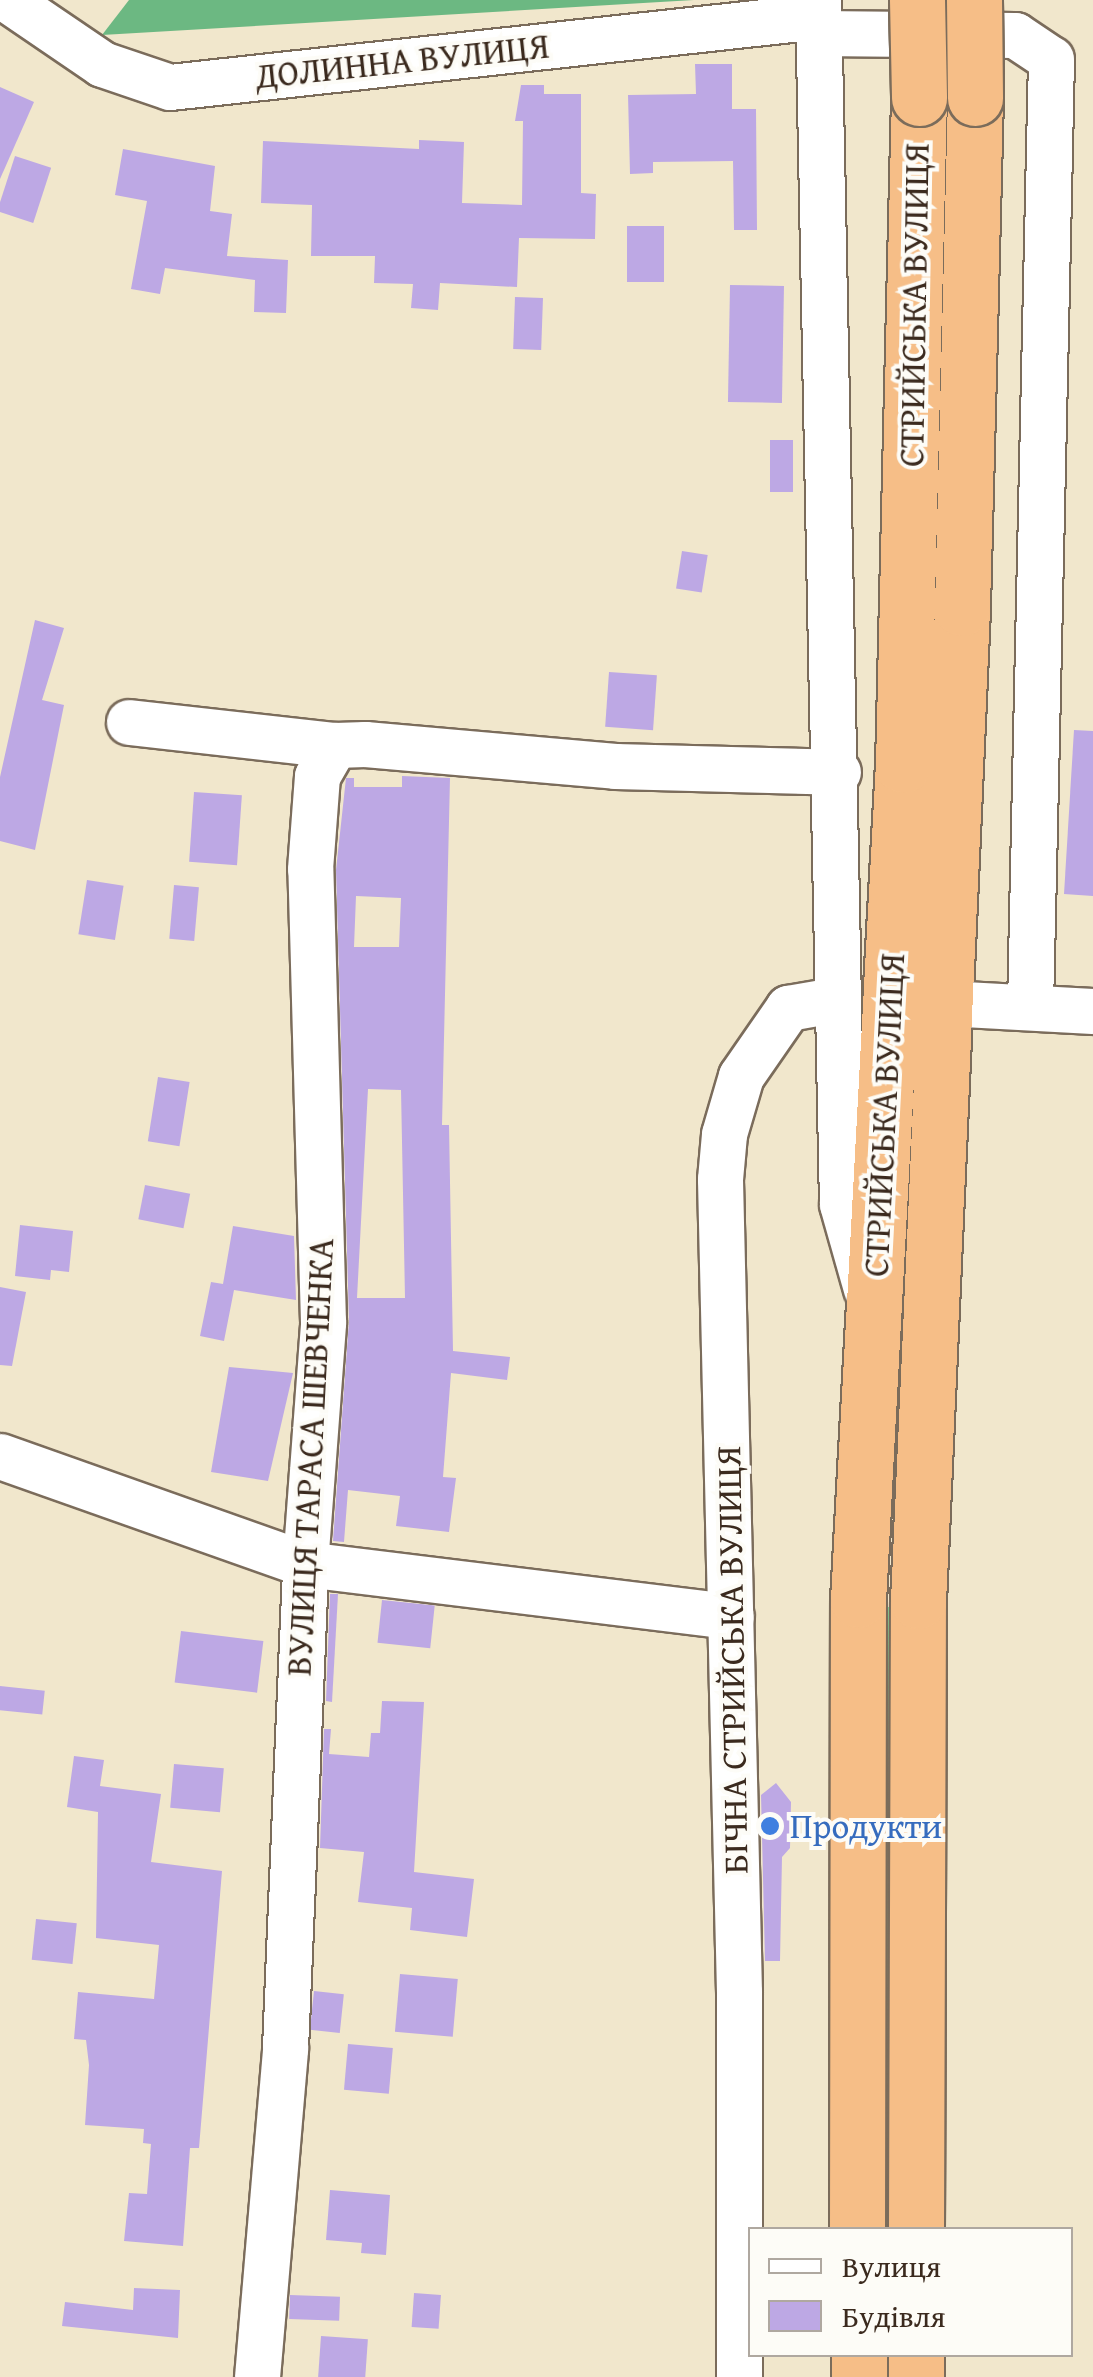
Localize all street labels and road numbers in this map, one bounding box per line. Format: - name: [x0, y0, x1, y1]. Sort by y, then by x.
- street label: ДОЛИННА ВУЛИЦЯ: [253, 25, 551, 97]
- street label: СТРИЙСЬКА ВУЛИЦЯ: [890, 143, 938, 467]
- street label: СТРИЙСЬКА ВУЛИЦЯ: [855, 952, 913, 1278]
- street label: ВУЛИЦЯ ТАРАСА ШЕВЧЕНКА: [278, 1237, 342, 1677]
- street label: БІЧНА СТРИЙСЬКА ВУЛИЦЯ: [707, 1446, 757, 1874]

